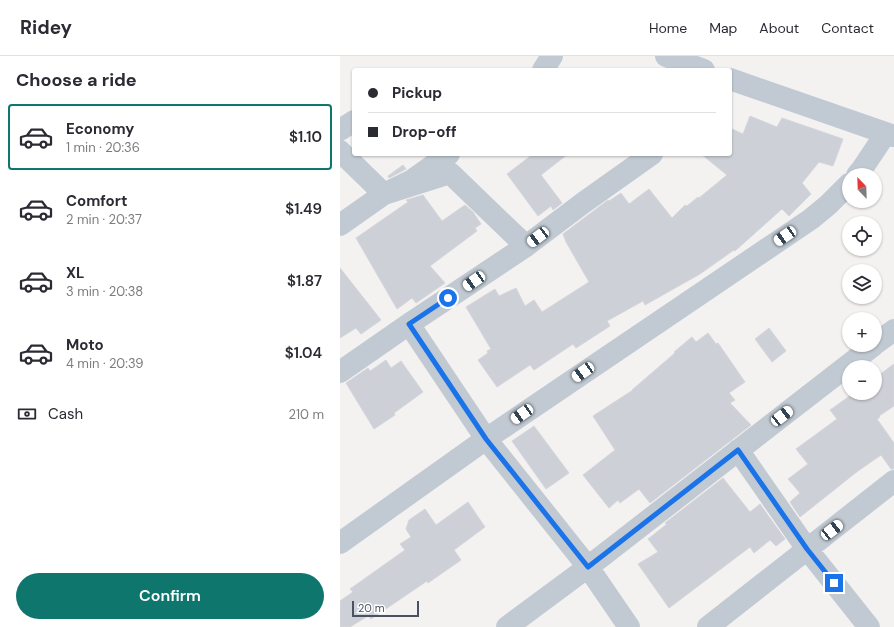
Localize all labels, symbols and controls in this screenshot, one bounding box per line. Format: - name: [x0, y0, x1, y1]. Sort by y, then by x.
- text: Ridey: [20, 15, 72, 40]
- text: Home: [649, 19, 687, 37]
- text: Map: [709, 19, 737, 37]
- text: About: [759, 19, 799, 37]
- text: Contact: [821, 19, 874, 37]
- text: Choose a ride: [16, 68, 137, 92]
- text: Pickup: [392, 83, 442, 103]
- icon: car: [18, 119, 54, 155]
- text: Economy: [66, 119, 134, 139]
- text: Drop-off: [392, 122, 457, 142]
- text: $1.10: [289, 127, 322, 147]
- text: 1 min · 20:36: [66, 139, 140, 156]
- north arrow: [842, 168, 882, 208]
- map controls: [842, 168, 882, 400]
- icon: car: [18, 191, 54, 227]
- text: Comfort: [66, 191, 127, 211]
- text: $1.49: [285, 199, 322, 219]
- text: 2 min · 20:37: [66, 211, 142, 228]
- button: locate: [842, 216, 882, 256]
- car: [772, 224, 798, 248]
- car: [525, 225, 551, 249]
- icon: car: [18, 263, 54, 299]
- text: XL: [66, 263, 84, 283]
- button: layers: [842, 264, 882, 304]
- car: [461, 269, 487, 293]
- text: $1.87: [287, 271, 322, 291]
- text: 3 min · 20:38: [66, 283, 143, 300]
- route start: [439, 289, 457, 307]
- button: +: [842, 312, 882, 352]
- icon: car: [18, 335, 54, 371]
- text: Moto: [66, 335, 104, 355]
- text: $1.04: [285, 343, 322, 363]
- text: 4 min · 20:39: [66, 355, 143, 372]
- car: [570, 360, 596, 384]
- button: −: [842, 360, 882, 400]
- car: [509, 402, 535, 426]
- icon: cash: [16, 403, 38, 425]
- text: Cash: [48, 404, 83, 424]
- car: [769, 404, 795, 428]
- text: 210 m: [289, 406, 324, 423]
- car: [819, 518, 845, 542]
- button: Confirm: [16, 573, 324, 619]
- route end: [825, 574, 843, 592]
- scale bar: [352, 599, 419, 618]
- text: 20 m: [358, 601, 384, 615]

